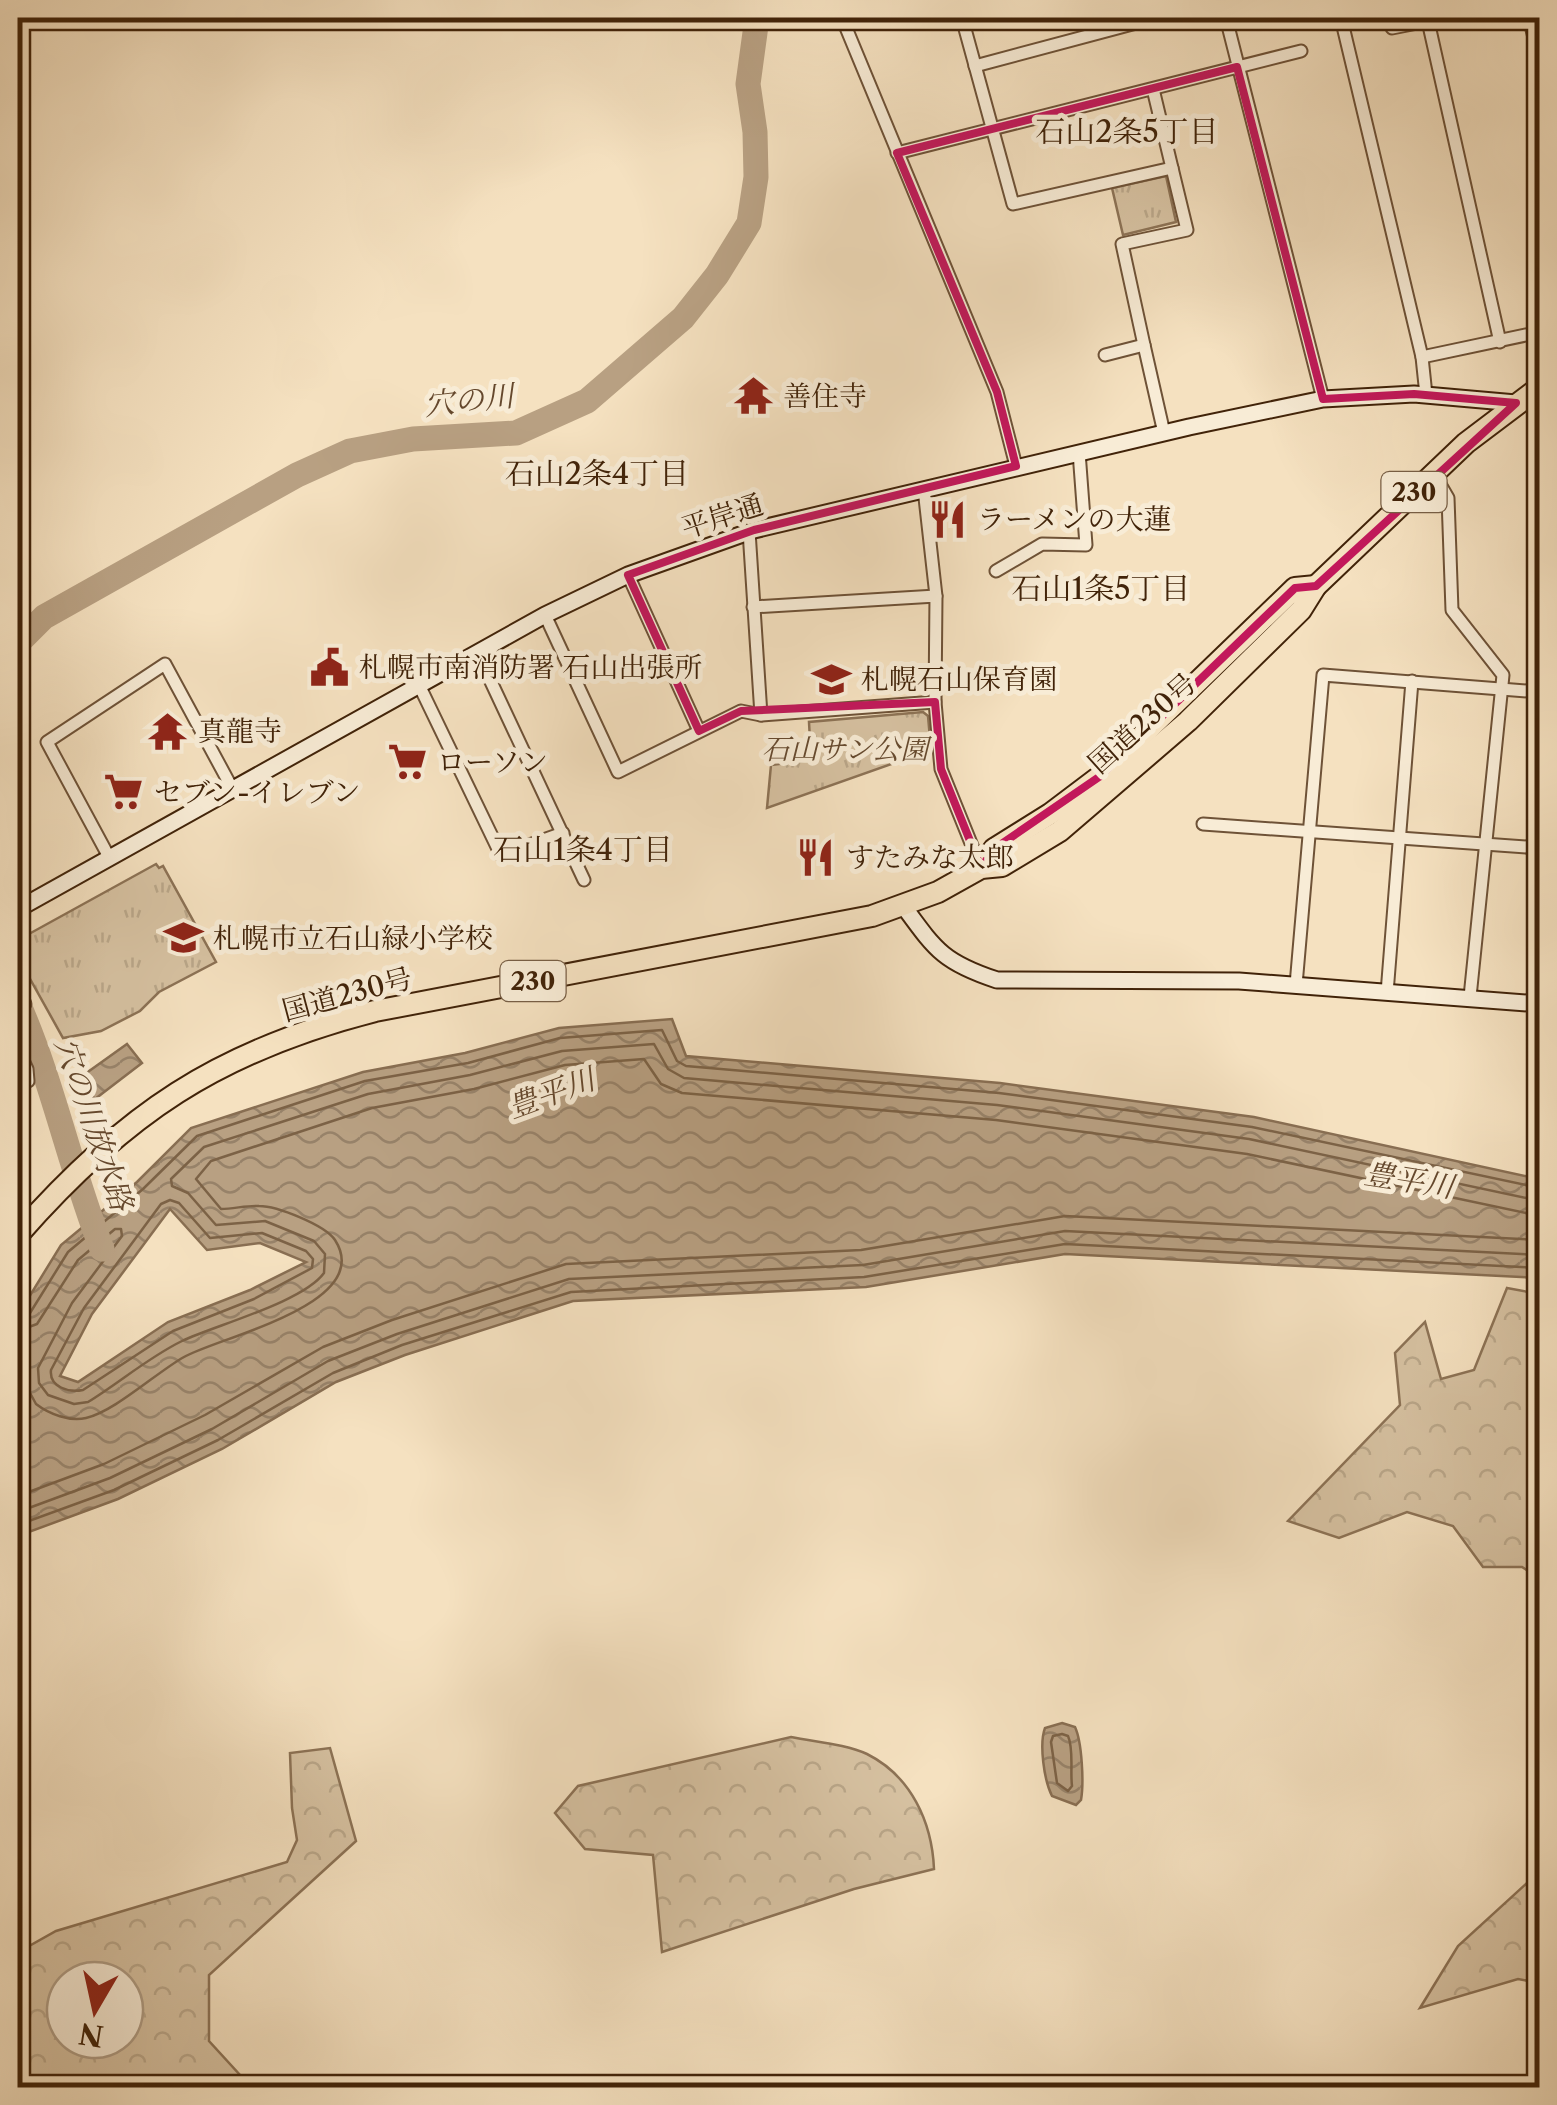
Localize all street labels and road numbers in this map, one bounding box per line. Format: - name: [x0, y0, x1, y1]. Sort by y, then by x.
- road number: 230: [1382, 472, 1446, 512]
- street label: 平岸通: [677, 487, 767, 545]
- street label: 国道230号: [1081, 666, 1203, 780]
- street label: 国道230号: [278, 960, 416, 1028]
- road number: 230: [500, 961, 566, 1001]

